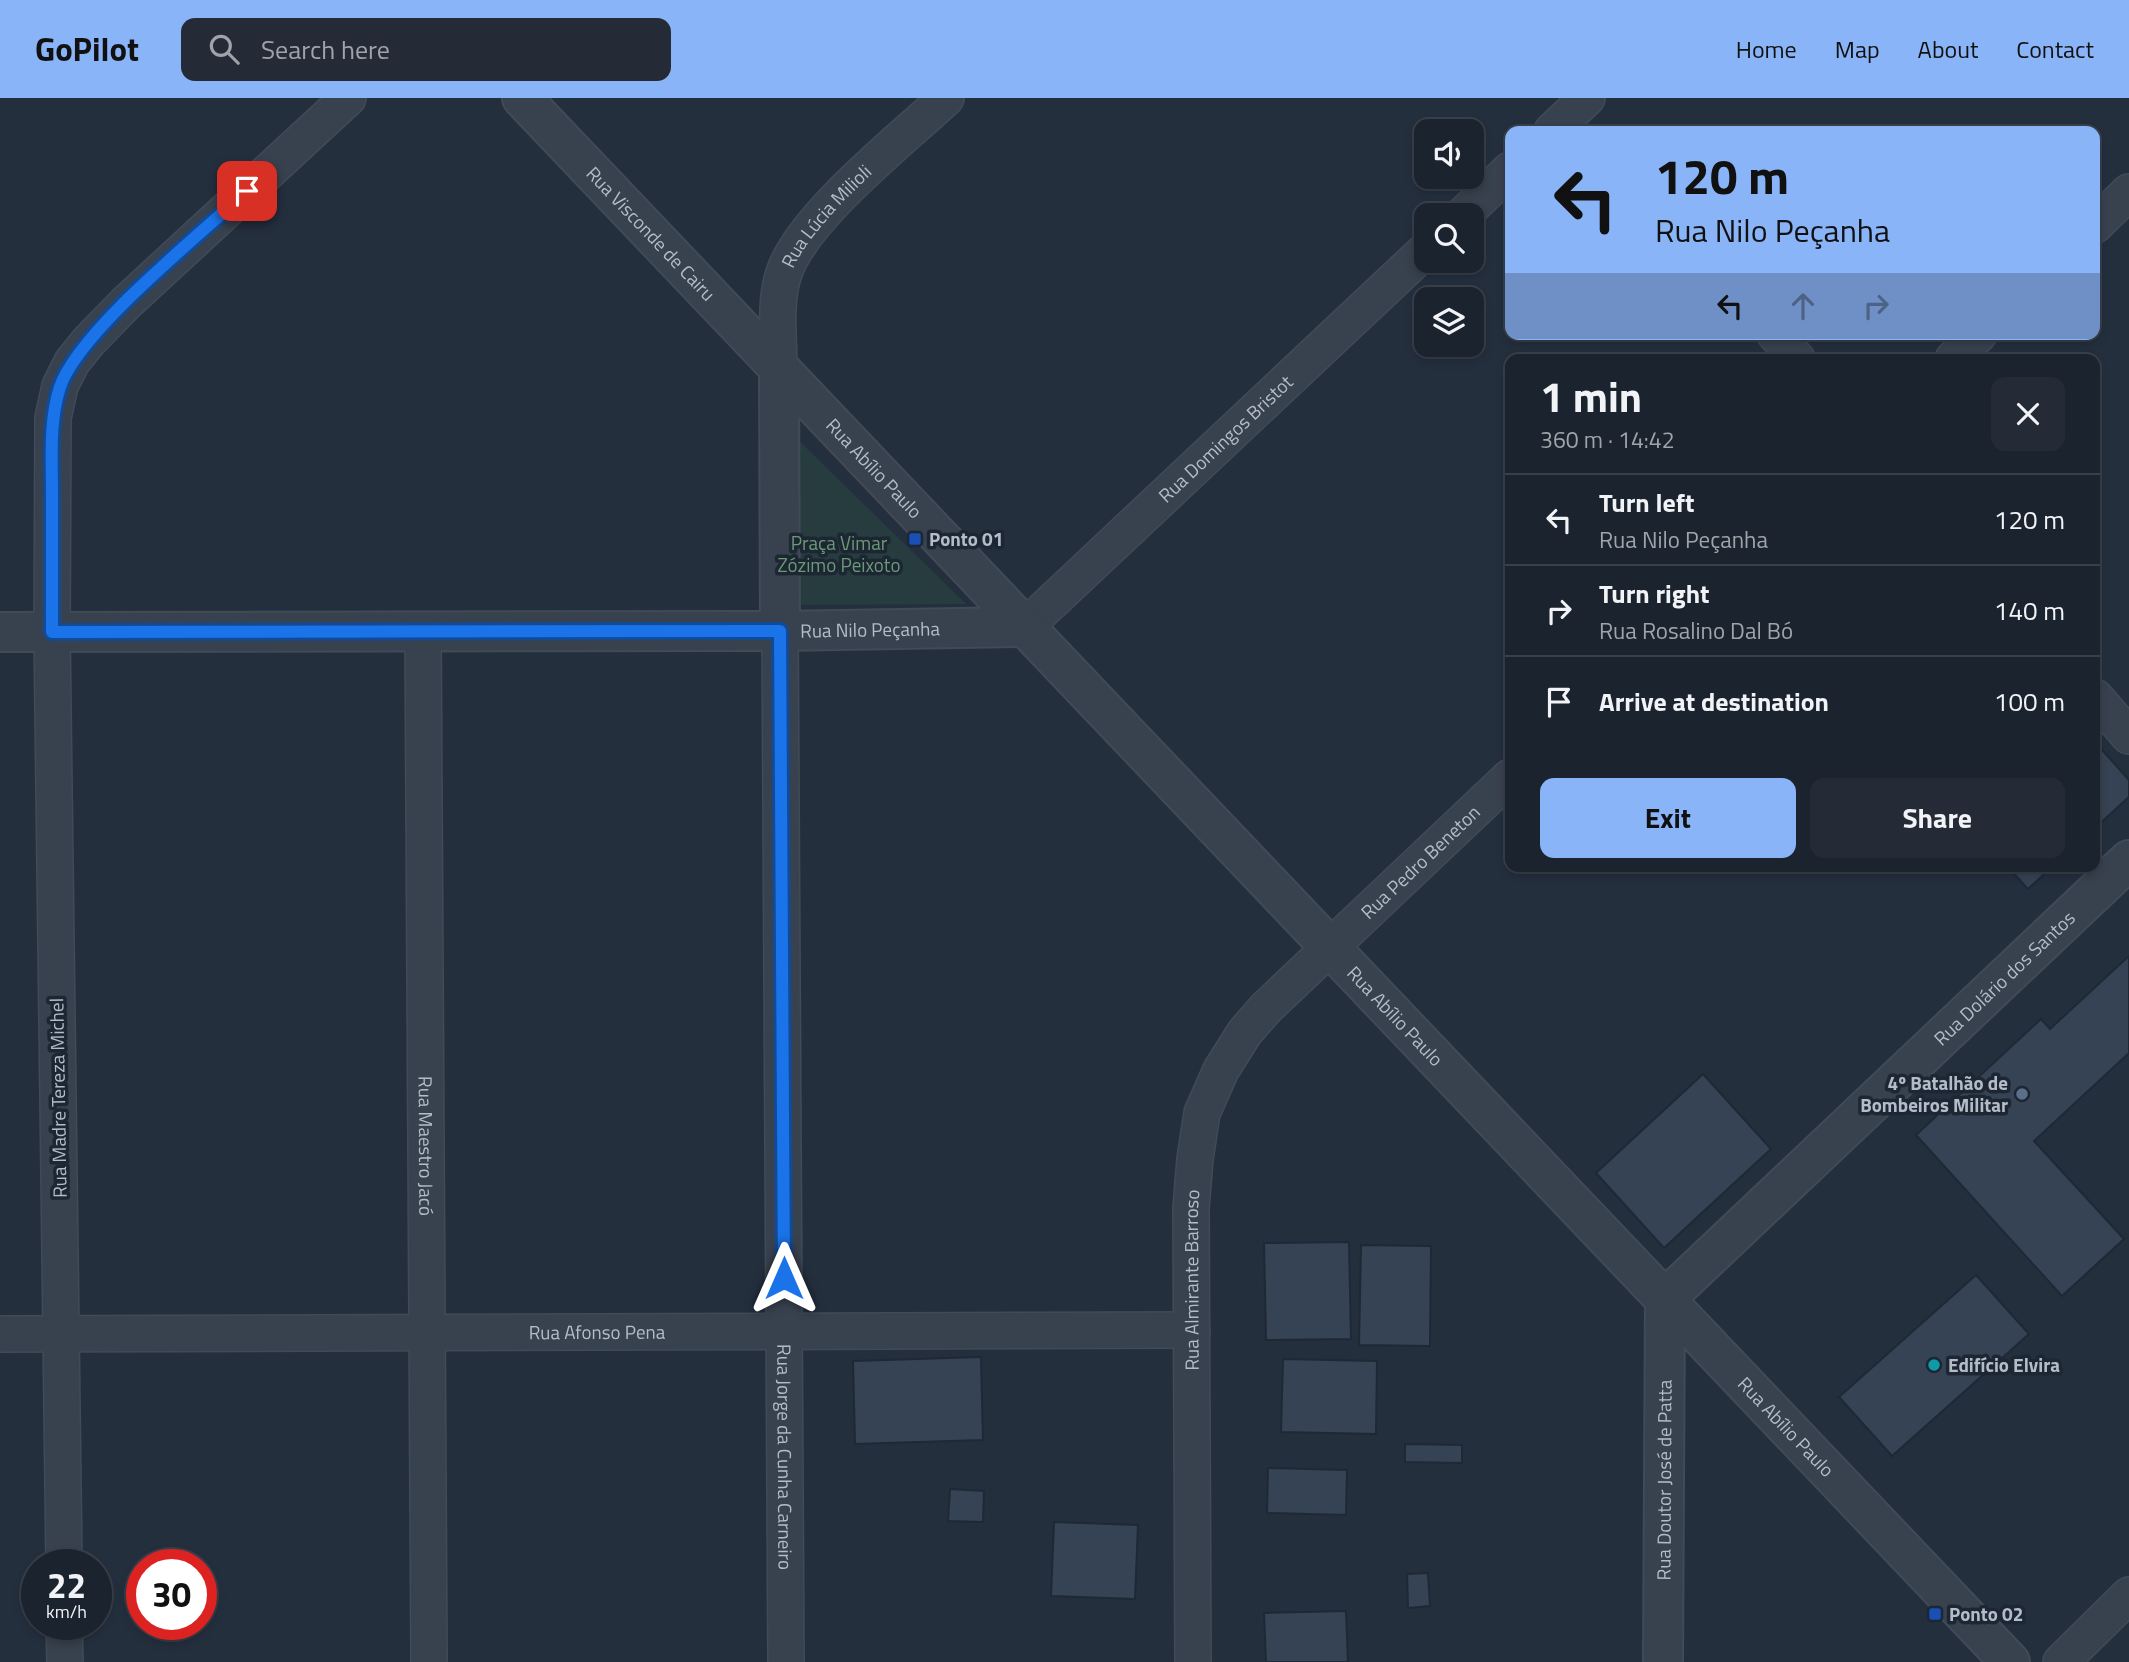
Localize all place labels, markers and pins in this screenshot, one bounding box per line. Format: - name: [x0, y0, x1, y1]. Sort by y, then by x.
- pin: [217, 161, 277, 221]
- place label: Ponto 01: [929, 524, 1003, 553]
- marker: Ponto 01: [907, 531, 923, 547]
- place label: 4º Batalhão de Bombeiros Militar: [1860, 1068, 2008, 1119]
- marker: 4º Batalhão de Bombeiros Militar: [2014, 1086, 2030, 1102]
- place label: Edifício Elvira: [1948, 1350, 2060, 1379]
- marker: Edifício Elvira: [1926, 1357, 1942, 1373]
- place label: Ponto 02: [1949, 1599, 2023, 1628]
- marker: Ponto 02: [1927, 1606, 1943, 1622]

